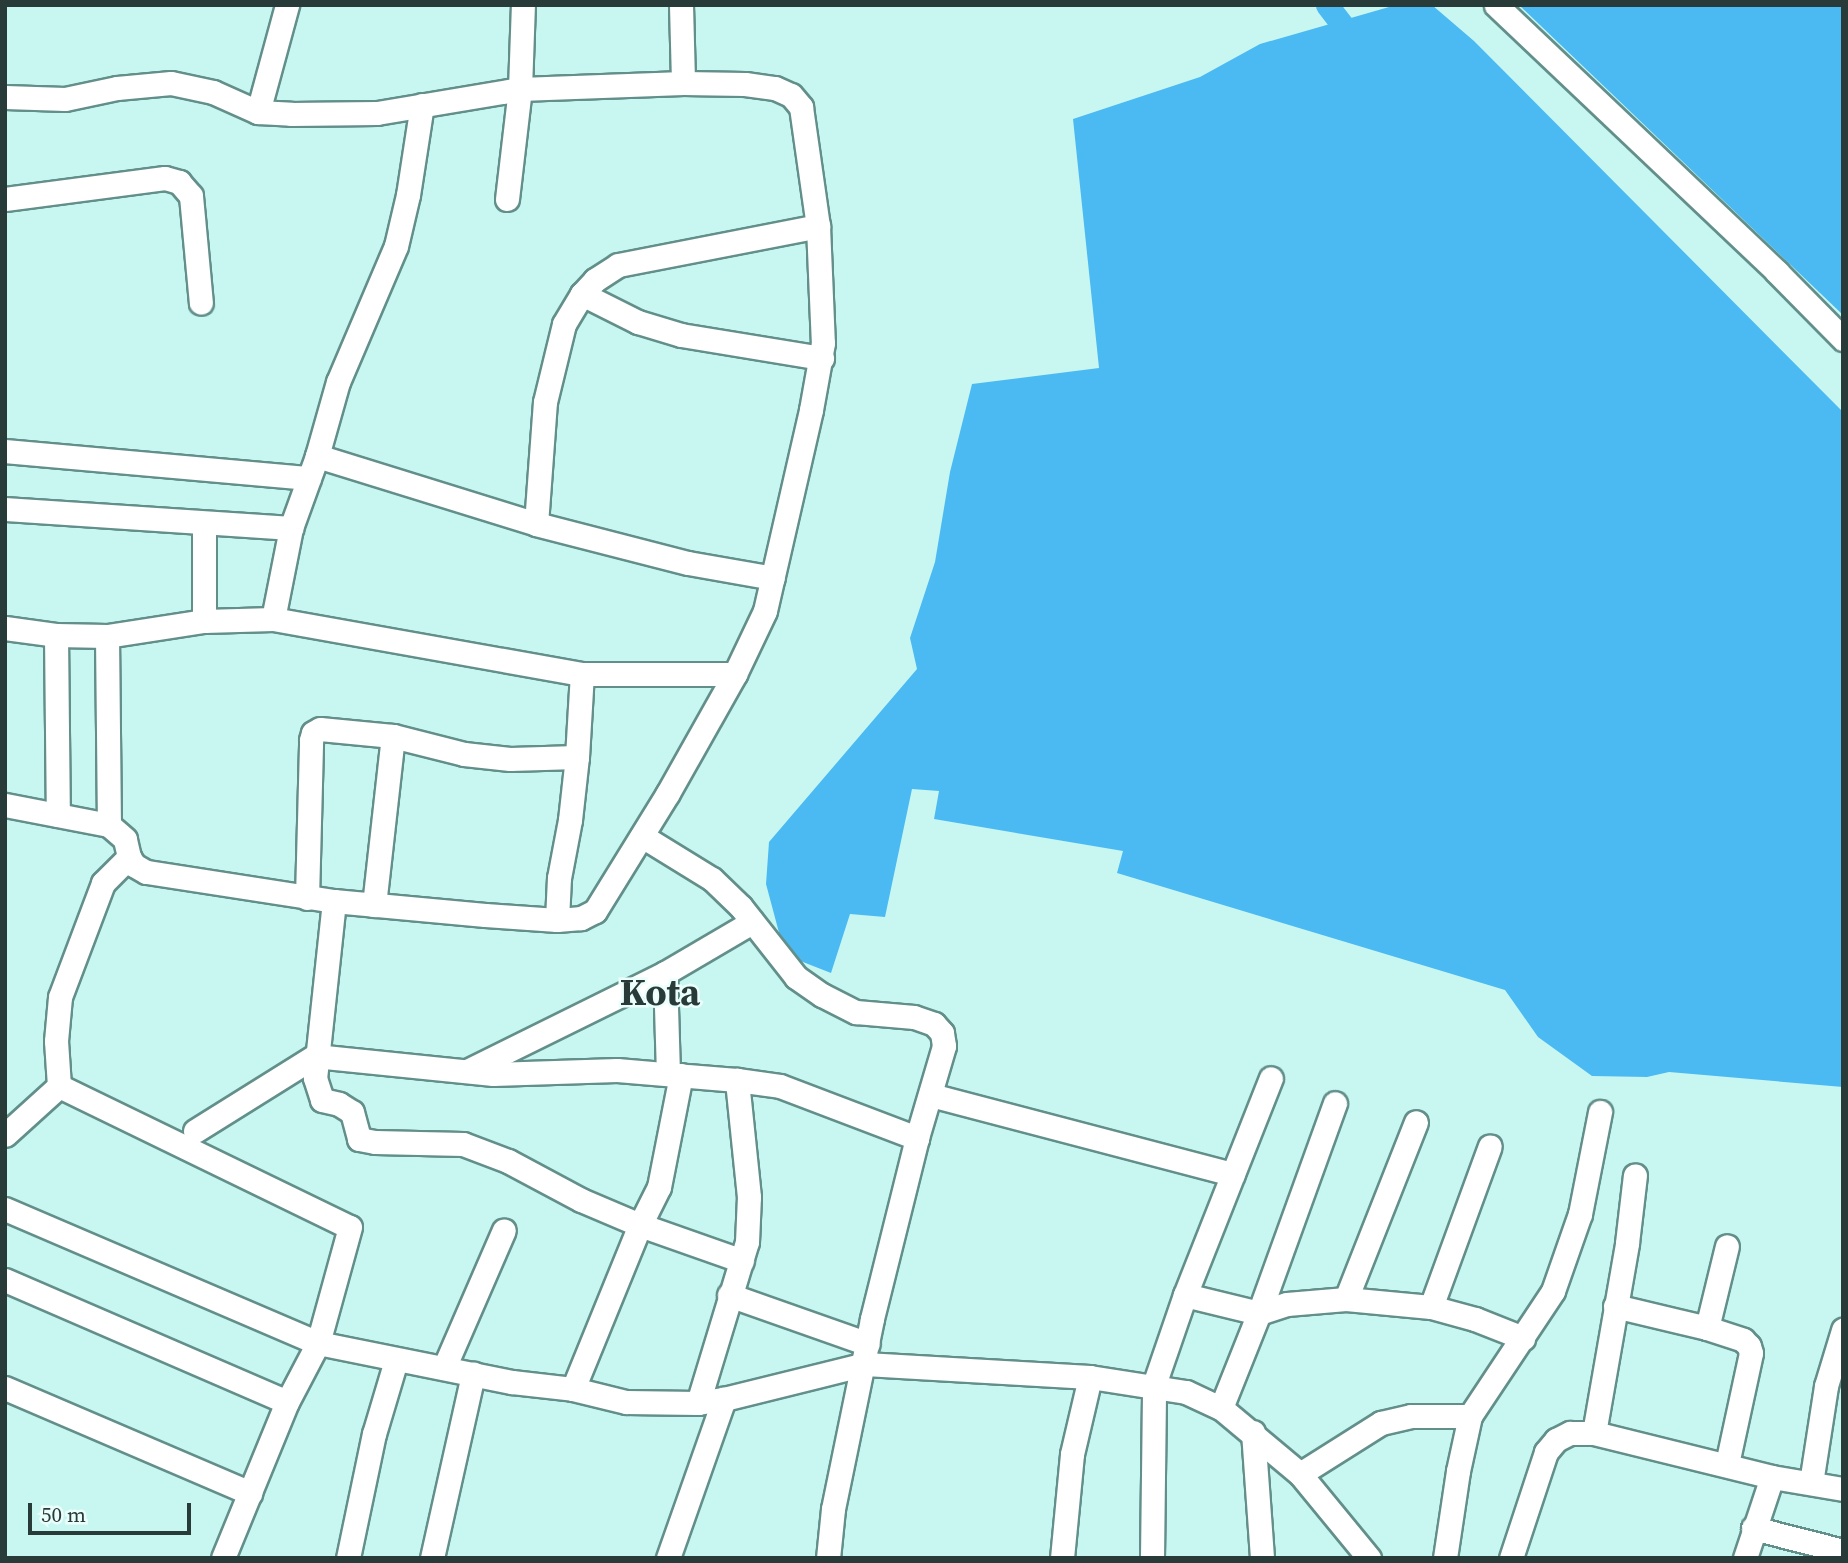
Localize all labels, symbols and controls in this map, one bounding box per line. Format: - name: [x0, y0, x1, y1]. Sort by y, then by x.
- district label: Kota: [620, 970, 700, 1016]
- scale bar: [32, 1490, 194, 1534]
- text: 50 m: [41, 1500, 86, 1529]

